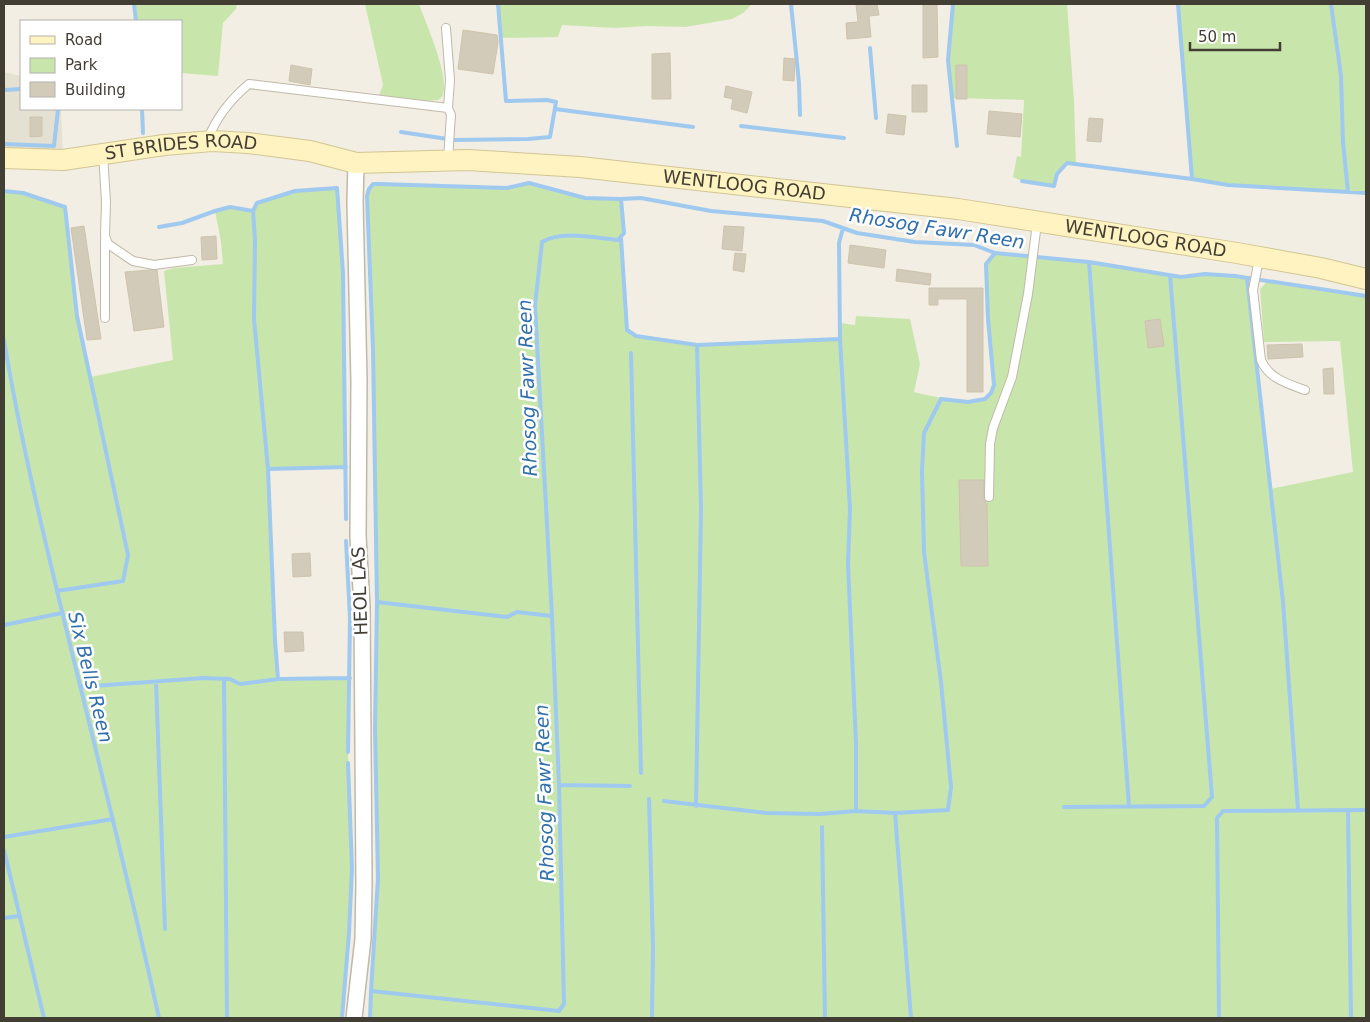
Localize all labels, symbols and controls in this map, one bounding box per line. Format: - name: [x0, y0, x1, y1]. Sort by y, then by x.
- legend: [20, 20, 182, 110]
- scale bar: [1190, 20, 1280, 52]
- text: 50 m: [1198, 28, 1236, 46]
- text: Road: [65, 31, 103, 49]
- text: Park: [65, 56, 98, 74]
- text: Building: [65, 81, 126, 99]
- street label: ST BRIDES ROAD: [103, 130, 259, 164]
- street label: WENTLOOG ROAD: [662, 165, 827, 204]
- water label: Rhosog Fawr Reen: [848, 203, 1026, 253]
- street label: WENTLOOG ROAD: [1063, 215, 1228, 261]
- water label: Rhosog Fawr Reen: [513, 299, 541, 477]
- street label: HEOL LAS: [347, 546, 372, 636]
- water label: Six Bells Reen: [64, 609, 118, 745]
- water label: Rhosog Fawr Reen: [530, 704, 558, 882]

